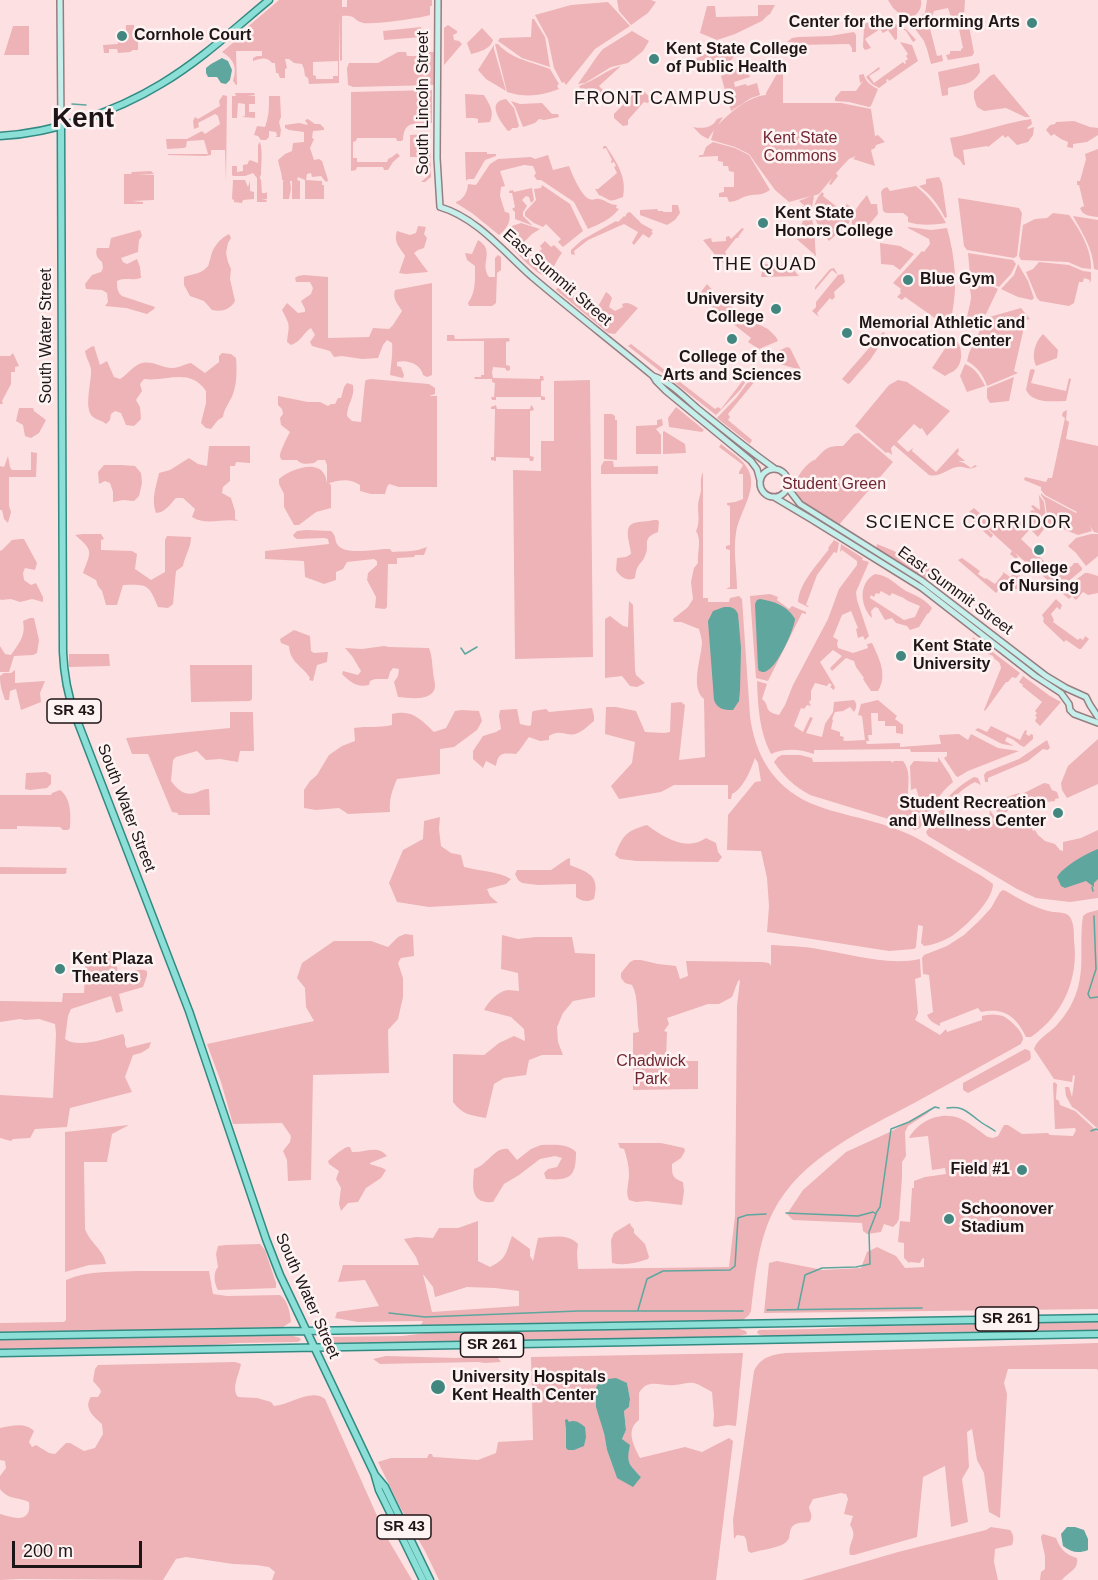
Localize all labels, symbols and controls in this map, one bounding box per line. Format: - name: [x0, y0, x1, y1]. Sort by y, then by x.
- place label: Center for the Performing Arts: [789, 13, 1020, 33]
- marker: Center for the Performing Arts: [1025, 16, 1039, 30]
- place label: Cornhole Court: [134, 26, 251, 46]
- marker: Cornhole Court: [115, 29, 129, 43]
- street label: South Lincoln Street: [414, 31, 434, 175]
- place label: Kent State College of Public Health: [666, 40, 807, 78]
- marker: Kent State College of Public Health: [647, 52, 661, 66]
- district label: FRONT CAMPUS: [574, 88, 736, 110]
- district label: Kent: [52, 102, 114, 136]
- park label: Kent State Commons: [763, 129, 837, 167]
- place label: Kent State Honors College: [775, 204, 893, 242]
- marker: Kent State Honors College: [756, 216, 770, 230]
- street label: East Summit Street: [499, 226, 615, 330]
- district label: THE QUAD: [712, 254, 818, 276]
- street label: South Water Street: [37, 268, 57, 404]
- place label: Blue Gym: [920, 270, 995, 290]
- marker: Blue Gym: [901, 273, 915, 287]
- place label: University College: [687, 290, 764, 328]
- marker: University College: [769, 302, 783, 316]
- place label: Memorial Athletic and Convocation Center: [859, 314, 1025, 352]
- marker: Memorial Athletic and Convocation Center: [840, 326, 854, 340]
- marker: College of the Arts and Sciences: [725, 332, 739, 346]
- place label: College of the Arts and Sciences: [663, 348, 801, 386]
- park label: Student Green: [782, 475, 886, 495]
- district label: SCIENCE CORRIDOR: [865, 512, 1073, 534]
- street label: East Summit Street: [894, 543, 1016, 639]
- marker: College of Nursing: [1032, 543, 1046, 557]
- place label: College of Nursing: [999, 559, 1079, 597]
- place label: Kent State University: [913, 637, 992, 675]
- marker: Kent State University: [894, 649, 908, 663]
- road number: SR 43: [47, 699, 101, 723]
- street label: South Water Street: [93, 741, 159, 875]
- place label: Student Recreation and Wellness Center: [889, 794, 1046, 832]
- marker: Student Recreation and Wellness Center: [1051, 806, 1065, 820]
- place label: Kent Plaza Theaters: [72, 950, 153, 988]
- marker: Kent Plaza Theaters: [53, 962, 67, 976]
- park label: Chadwick Park: [616, 1052, 686, 1090]
- place label: Field #1: [950, 1160, 1010, 1180]
- marker: Field #1: [1015, 1163, 1029, 1177]
- place label: Schoonover Stadium: [961, 1200, 1053, 1238]
- marker: Schoonover Stadium: [942, 1212, 956, 1226]
- street label: South Water Street: [271, 1230, 343, 1362]
- road number: SR 261: [976, 1307, 1038, 1331]
- road number: SR 261: [460, 1333, 524, 1357]
- place label: University Hospitals Kent Health Center: [452, 1368, 606, 1406]
- marker: University Hospitals Kent Health Center: [429, 1378, 447, 1396]
- road number: SR 43: [377, 1515, 431, 1539]
- scale bar: [15, 1529, 146, 1567]
- text: 200 m: [23, 1541, 73, 1561]

